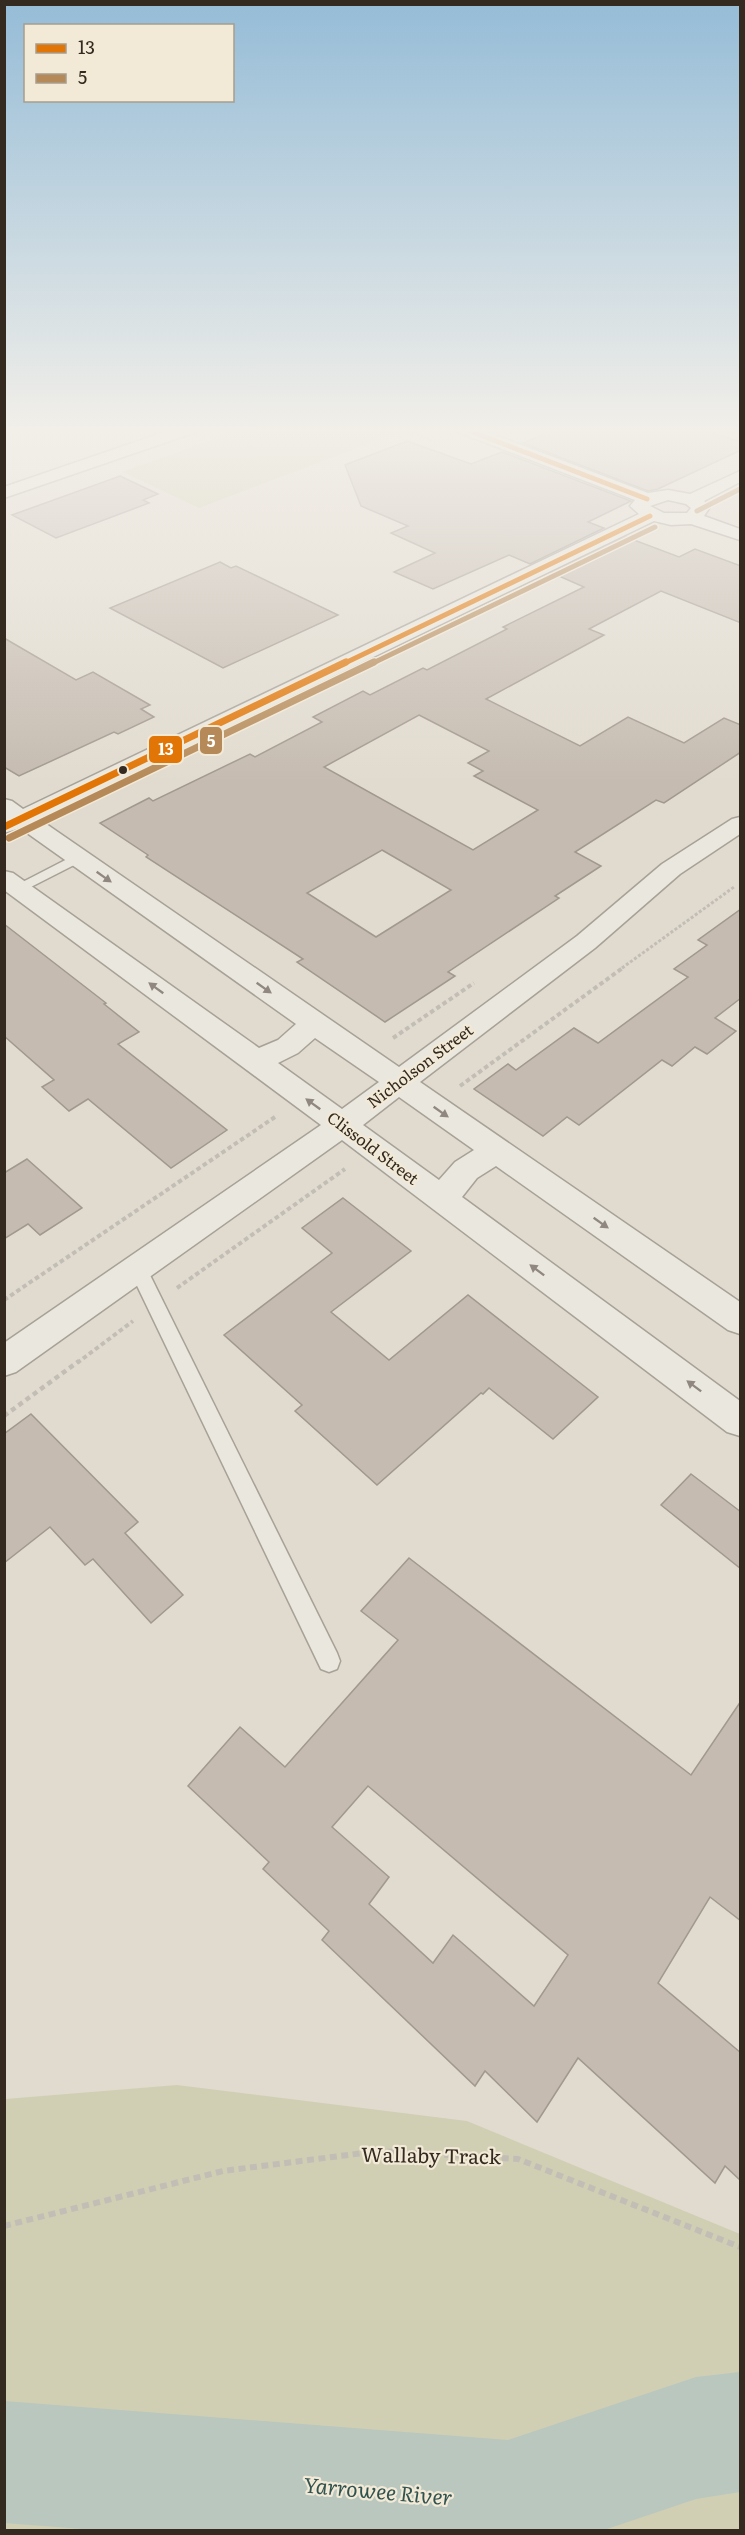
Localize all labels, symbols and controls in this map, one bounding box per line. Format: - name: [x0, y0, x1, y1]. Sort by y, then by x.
- legend: [24, 24, 234, 102]
- text: 13: [78, 33, 95, 60]
- text: 5: [78, 63, 87, 90]
- line badge: 5: [199, 726, 223, 755]
- text: 5: [207, 728, 216, 752]
- line badge: 13: [148, 735, 183, 764]
- text: 13: [158, 736, 174, 760]
- unlabelled marker: [117, 764, 129, 776]
- one-way arrow: [96, 871, 112, 882]
- one-way arrow: [148, 982, 164, 994]
- one-way arrow: [256, 982, 272, 993]
- street label: Nicholson Street: [361, 1017, 478, 1113]
- one-way arrow: [306, 1098, 321, 1110]
- street label: Clissold Street: [323, 1105, 425, 1190]
- one-way arrow: [433, 1106, 449, 1118]
- one-way arrow: [593, 1217, 609, 1228]
- one-way arrow: [530, 1264, 546, 1276]
- one-way arrow: [686, 1381, 701, 1393]
- street label: Wallaby Track: [361, 2138, 502, 2170]
- water label: Yarrowee River: [303, 2468, 454, 2511]

